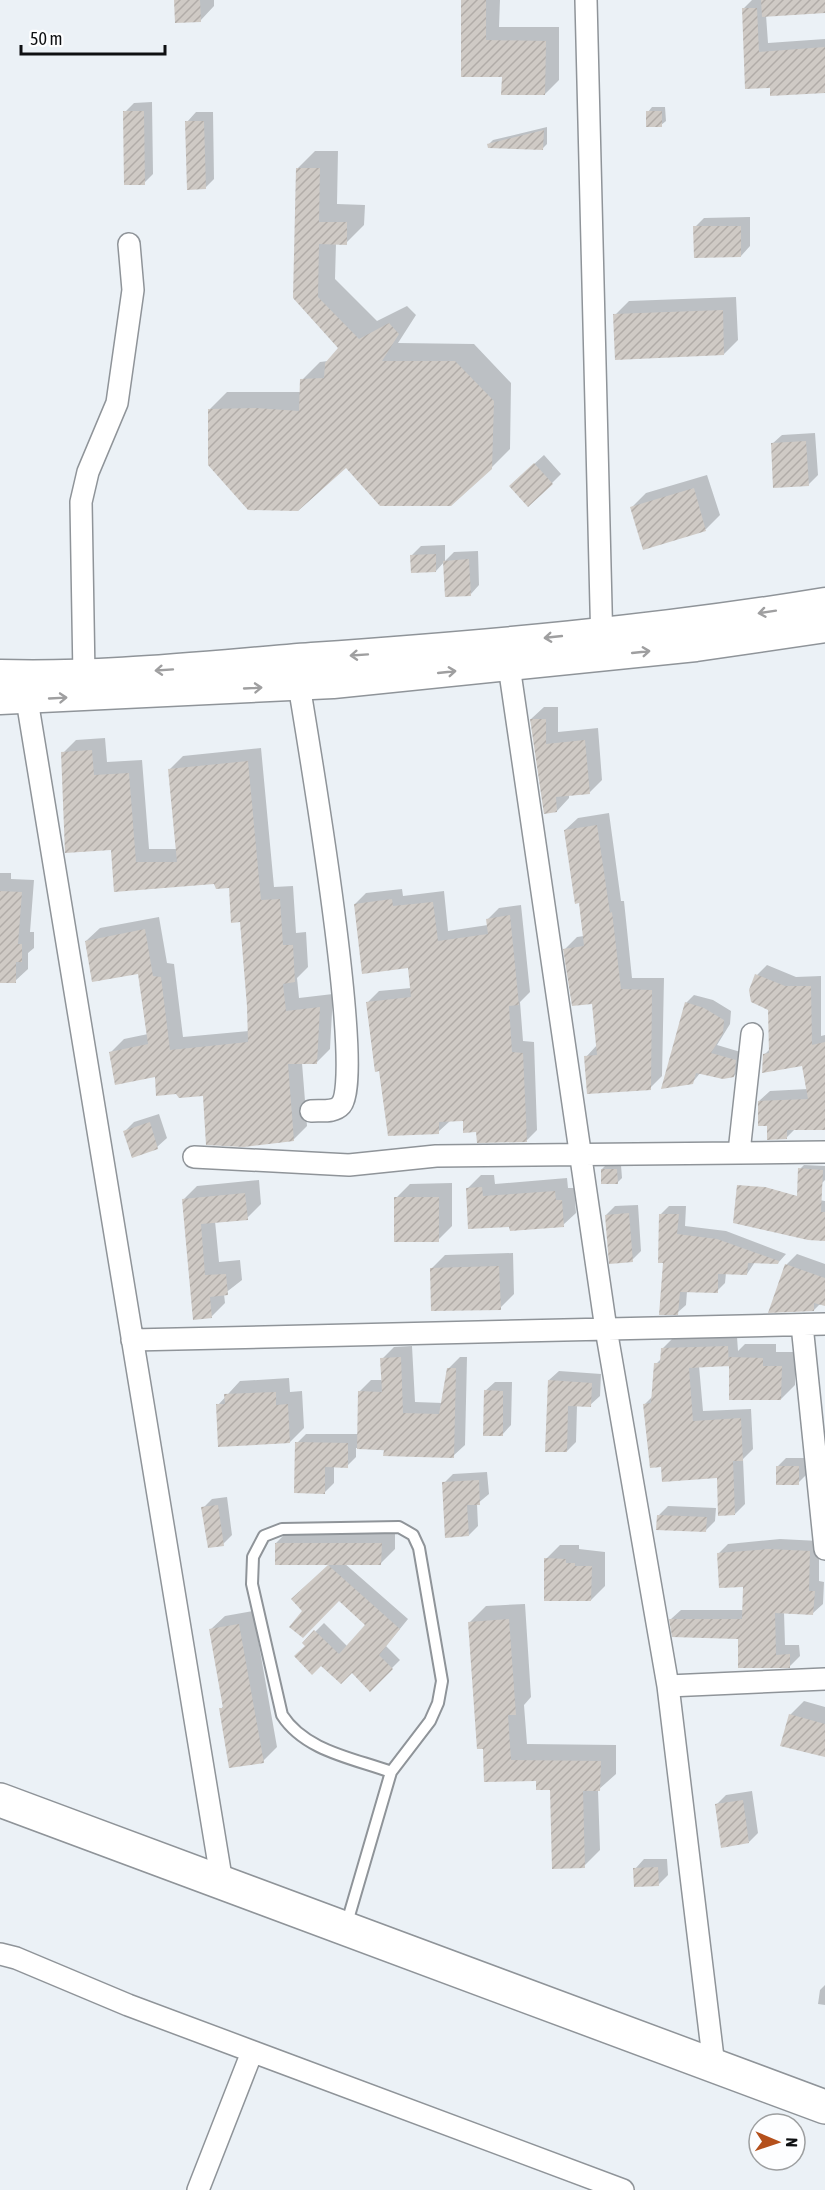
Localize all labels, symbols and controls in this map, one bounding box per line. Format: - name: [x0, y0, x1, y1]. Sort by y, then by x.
- scale bar: [21, 18, 165, 56]
- text: 50 m: [30, 28, 62, 49]
- one-way arrow: [758, 607, 778, 618]
- one-way arrow: [543, 631, 563, 642]
- one-way arrow: [631, 646, 651, 657]
- one-way arrow: [349, 650, 369, 661]
- one-way arrow: [155, 664, 175, 675]
- one-way arrow: [437, 666, 457, 677]
- one-way arrow: [243, 682, 263, 693]
- one-way arrow: [48, 693, 68, 704]
- north arrow: [747, 2112, 807, 2172]
- text: N: [783, 2137, 801, 2148]

